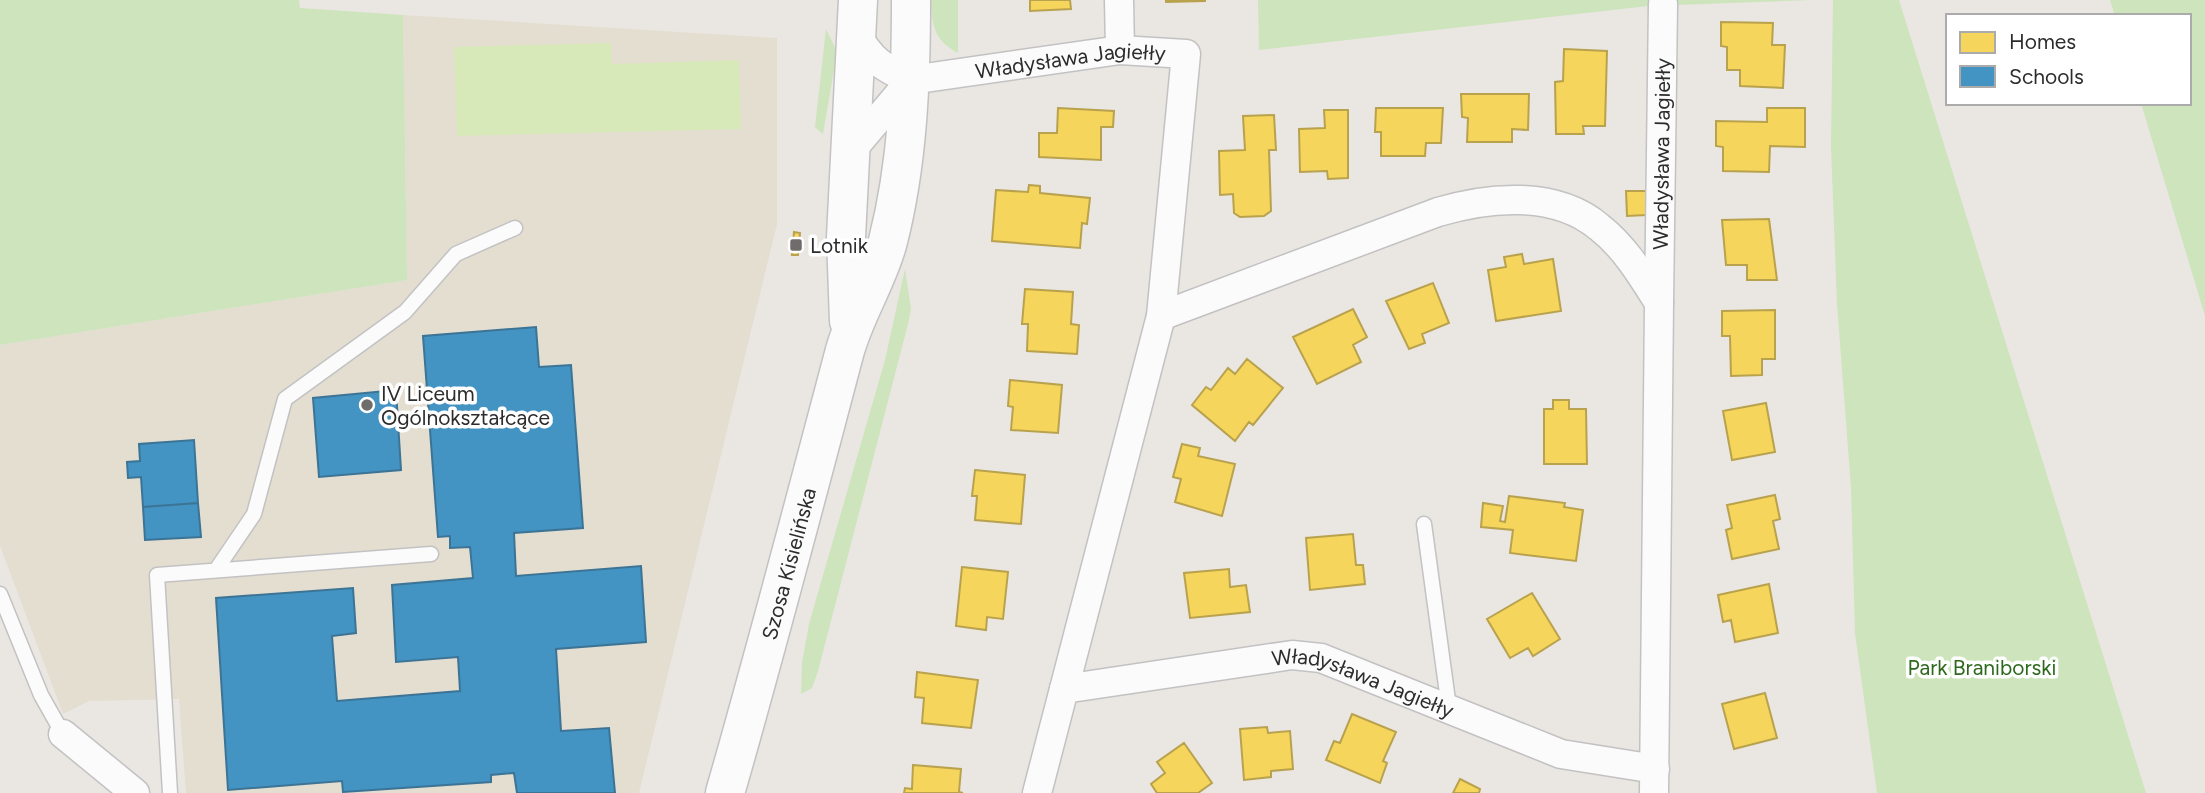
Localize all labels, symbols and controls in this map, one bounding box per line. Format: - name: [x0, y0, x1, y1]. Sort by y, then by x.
- legend: [1946, 14, 2191, 105]
- text: Homes: [2009, 29, 2076, 54]
- street label: Władysława Jagiełły: [974, 37, 1166, 83]
- street label: Władysława Jagiełły: [1647, 58, 1675, 250]
- text: Schools: [2009, 64, 2084, 89]
- place label: Lotnik: [810, 233, 869, 258]
- marker: Lotnik: [788, 237, 804, 253]
- place label: IV Liceum Ogólnokształcące: [381, 381, 550, 430]
- marker: IV Liceum Ogólnokształcące: [359, 397, 375, 413]
- street label: Szosa Kisielińska: [756, 485, 821, 642]
- street label: Władysława Jagiełły: [1270, 643, 1458, 722]
- park label: Park Braniborski: [1908, 655, 2056, 680]

